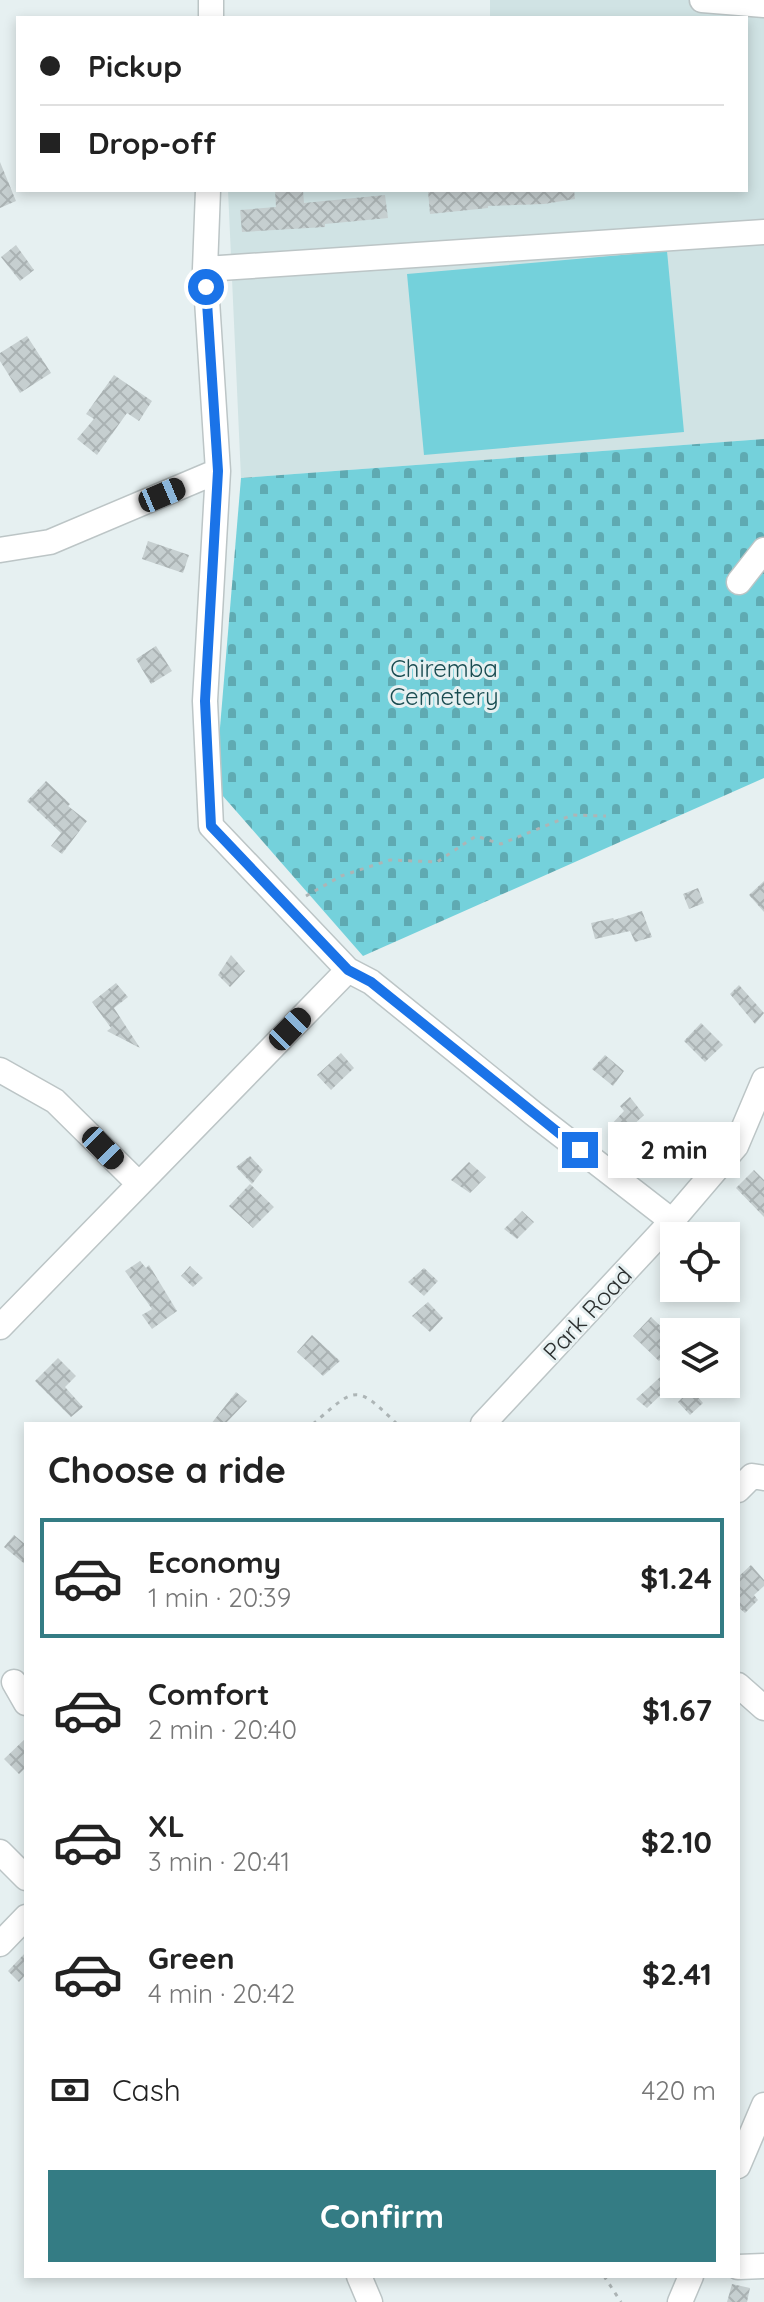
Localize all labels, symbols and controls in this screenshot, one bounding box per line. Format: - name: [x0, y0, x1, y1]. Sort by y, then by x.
- text: Pickup: [88, 47, 182, 85]
- text: Drop-off: [88, 124, 216, 162]
- route start: [188, 269, 224, 305]
- car: [135, 475, 189, 515]
- park label: Chiremba Cemetery: [389, 653, 499, 711]
- car: [265, 1003, 315, 1055]
- car: [78, 1122, 128, 1174]
- callout: 2 min: [608, 1122, 740, 1178]
- route end: [562, 1132, 598, 1168]
- text: 2 min: [640, 1133, 708, 1166]
- map controls: [660, 1222, 740, 1398]
- button: locate: [660, 1222, 740, 1302]
- street label: Park Road: [536, 1260, 638, 1366]
- button: layers: [660, 1318, 740, 1398]
- text: Choose a ride: [48, 1447, 286, 1492]
- icon: car: [52, 1542, 124, 1614]
- text: Economy: [148, 1543, 281, 1581]
- text: $1.24: [640, 1559, 712, 1597]
- text: 1 min · 20:39: [148, 1581, 291, 1614]
- icon: car: [52, 1674, 124, 1746]
- text: Comfort: [148, 1675, 269, 1713]
- text: $1.67: [642, 1691, 712, 1729]
- text: 2 min · 20:40: [148, 1713, 297, 1746]
- icon: car: [52, 1806, 124, 1878]
- text: XL: [148, 1807, 185, 1845]
- text: $2.10: [641, 1823, 712, 1861]
- text: 3 min · 20:41: [148, 1845, 290, 1878]
- icon: car: [52, 1938, 124, 2010]
- text: Green: [148, 1939, 235, 1977]
- text: $2.41: [642, 1955, 712, 1993]
- text: 4 min · 20:42: [148, 1977, 295, 2010]
- icon: cash: [48, 2068, 92, 2112]
- text: Cash: [112, 2071, 181, 2109]
- text: 420 m: [642, 2074, 716, 2107]
- button: Confirm: [48, 2170, 716, 2262]

